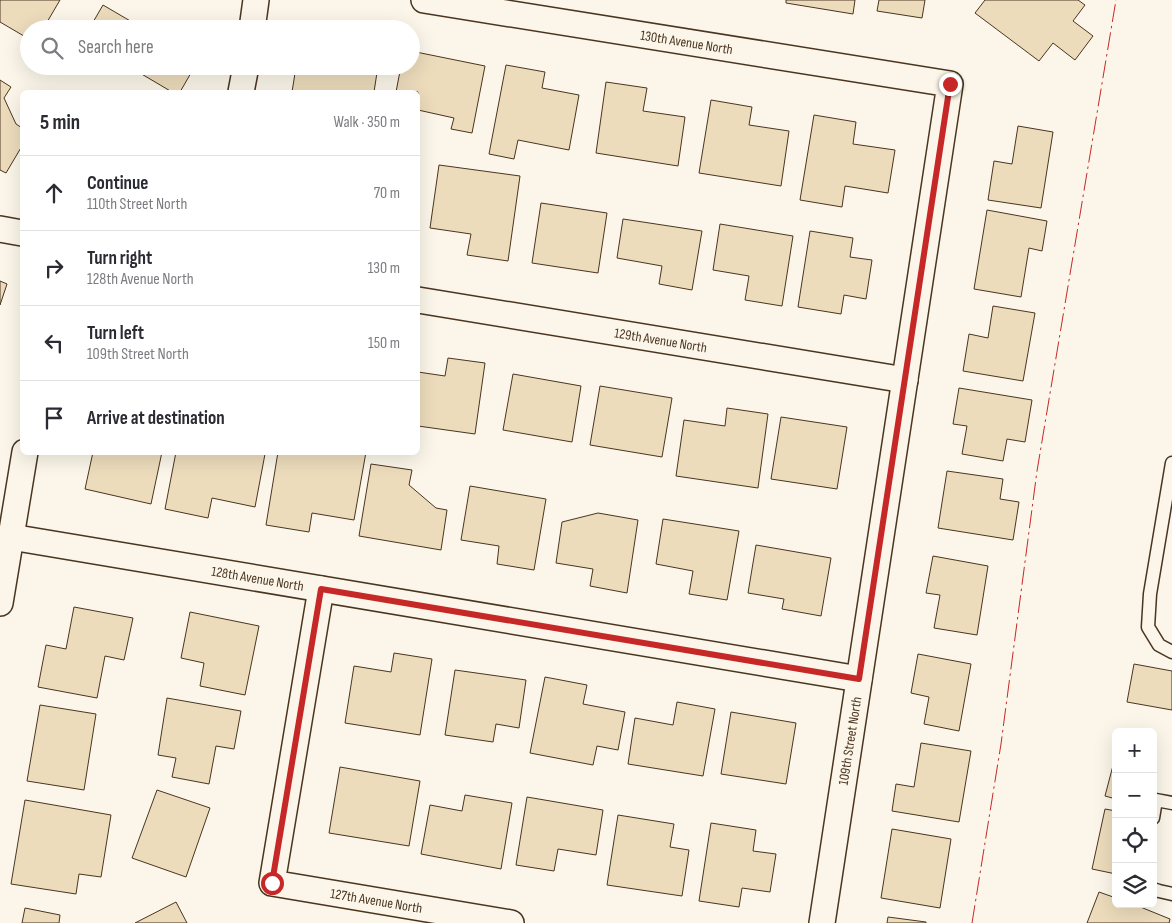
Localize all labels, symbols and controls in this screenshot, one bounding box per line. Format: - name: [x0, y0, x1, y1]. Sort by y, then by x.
- search box: [20, 20, 420, 75]
- street label: 130th Avenue North: [639, 26, 734, 58]
- icon: search: [38, 34, 66, 62]
- text: Search here: [78, 36, 154, 59]
- route end: [939, 73, 962, 96]
- text: 5 min: [40, 110, 80, 135]
- text: Walk · 350 m: [333, 113, 400, 132]
- text: Continue: [87, 172, 148, 195]
- icon: ahead: [40, 179, 68, 207]
- text: 70 m: [374, 184, 400, 203]
- text: 110th Street North: [87, 195, 187, 214]
- text: Turn right: [87, 247, 152, 270]
- icon: right: [40, 254, 68, 282]
- text: 130 m: [368, 259, 400, 278]
- text: 128th Avenue North: [87, 270, 194, 289]
- text: Turn left: [87, 322, 144, 345]
- street label: 129th Avenue North: [613, 324, 708, 356]
- icon: left: [40, 329, 68, 357]
- text: 150 m: [368, 334, 400, 353]
- text: 109th Street North: [87, 345, 189, 364]
- icon: arrive: [40, 404, 68, 432]
- text: Arrive at destination: [87, 407, 225, 430]
- street label: 128th Avenue North: [210, 562, 305, 594]
- street label: 109th Street North: [835, 696, 865, 786]
- map controls: [1112, 728, 1157, 908]
- button: +: [1112, 728, 1157, 773]
- button: −: [1112, 773, 1157, 818]
- button: locate: [1112, 818, 1157, 863]
- button: layers: [1112, 863, 1157, 908]
- route start: [261, 872, 284, 895]
- street label: 127th Avenue North: [329, 884, 424, 917]

